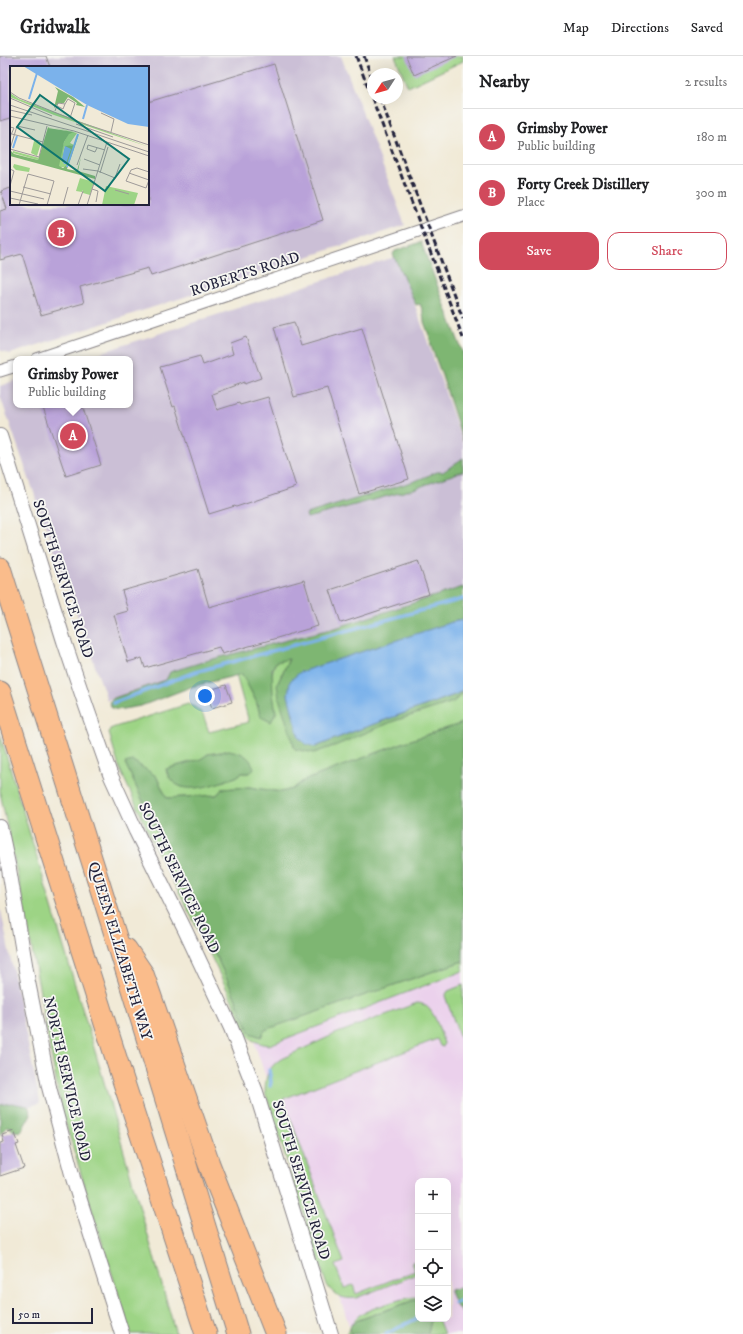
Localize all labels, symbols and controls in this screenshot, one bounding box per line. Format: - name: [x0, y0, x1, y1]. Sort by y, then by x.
- text: Gridwalk: [20, 16, 90, 39]
- text: Map: [563, 19, 589, 37]
- text: Directions: [611, 19, 669, 37]
- text: Saved: [691, 19, 723, 37]
- inset map: [10, 66, 149, 205]
- north arrow: [367, 68, 403, 104]
- text: Nearby: [479, 71, 529, 93]
- text: 2 results: [685, 74, 727, 90]
- text: Grimsby Power: [517, 119, 608, 138]
- text: A: [488, 129, 496, 145]
- text: 180 m: [696, 129, 727, 145]
- text: Public building: [517, 138, 595, 154]
- text: Forty Creek Distillery: [517, 175, 649, 194]
- text: B: [488, 185, 496, 201]
- text: 300 m: [696, 185, 727, 201]
- text: Place: [517, 194, 545, 210]
- pin: B: [48, 218, 74, 248]
- button: Save: [479, 232, 599, 270]
- button: Share: [607, 232, 727, 270]
- street label: ROBERTS ROAD: [188, 247, 302, 301]
- popup: [13, 356, 133, 408]
- text: Grimsby Power: [28, 365, 118, 384]
- text: Public building: [28, 384, 106, 400]
- pin: A: [60, 421, 86, 451]
- street label: SOUTH SERVICE ROAD: [28, 497, 98, 661]
- your location: [195, 686, 215, 706]
- street label: SOUTH SERVICE ROAD: [134, 799, 224, 957]
- street label: QUEEN ELIZABETH WAY: [84, 860, 156, 1043]
- street label: NORTH SERVICE ROAD: [39, 995, 95, 1163]
- street label: SOUTH SERVICE ROAD: [268, 1098, 334, 1262]
- map controls: [415, 1178, 451, 1322]
- button: +: [415, 1178, 451, 1214]
- button: −: [415, 1214, 451, 1250]
- button: locate: [415, 1250, 451, 1286]
- button: layers: [415, 1286, 451, 1322]
- scale bar: [12, 1306, 93, 1325]
- text: 50 m: [18, 1308, 40, 1322]

